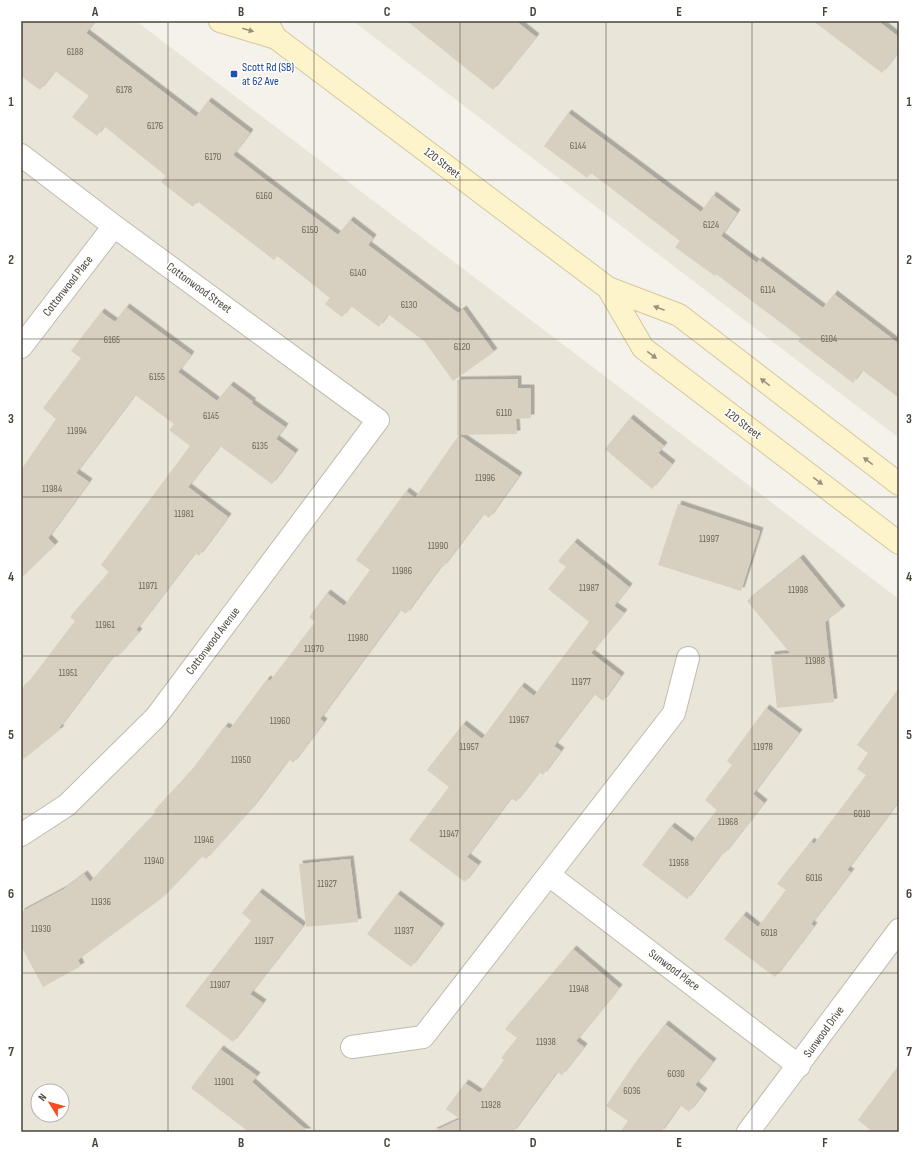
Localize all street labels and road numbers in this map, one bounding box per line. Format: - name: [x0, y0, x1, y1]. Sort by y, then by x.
- street label: 120 Street: [421, 144, 463, 182]
- street label: Cottonwood Place: [40, 252, 97, 319]
- street label: Cottonwood Street: [163, 259, 235, 317]
- street label: 120 Street: [722, 405, 764, 443]
- street label: Cottonwood Avenue: [183, 604, 243, 678]
- street label: Sunwood Place: [645, 946, 703, 994]
- street label: Sunwood Drive: [800, 1003, 848, 1061]

